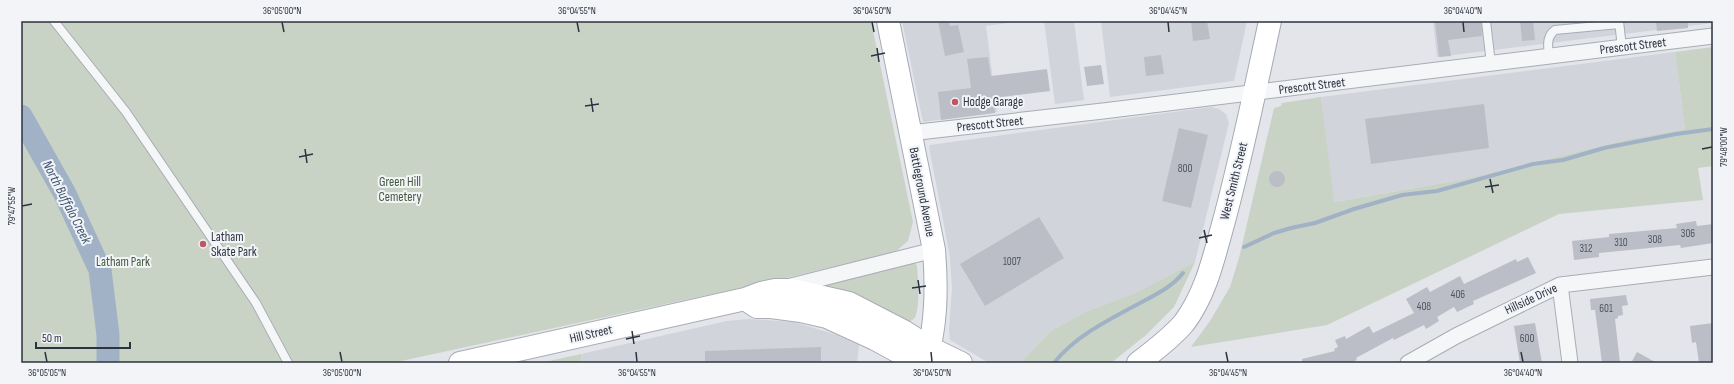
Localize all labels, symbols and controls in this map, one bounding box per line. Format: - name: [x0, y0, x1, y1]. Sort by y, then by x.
- text: 36°05'00"N: [263, 5, 301, 17]
- text: 36°04'55"N: [558, 5, 596, 17]
- text: 36°04'50"N: [853, 5, 891, 17]
- text: 36°04'45"N: [1149, 5, 1187, 17]
- text: 36°04'40"N: [1444, 5, 1482, 17]
- street label: Prescott Street: [1599, 34, 1667, 58]
- street label: Prescott Street: [1278, 74, 1346, 98]
- place label: Hodge Garage: [963, 94, 1023, 110]
- marker: Hodge Garage: [950, 97, 960, 107]
- street label: Prescott Street: [956, 113, 1024, 135]
- text: 79°48'00"W: [1718, 127, 1730, 167]
- street label: West Smith Street: [1217, 140, 1251, 222]
- street label: Battleground Avenue: [905, 146, 939, 238]
- water label: North Buffalo Creek: [39, 158, 96, 247]
- house number: 800: [1178, 162, 1192, 175]
- park label: Green Hill Cemetery: [379, 174, 421, 205]
- text: 79°47'55"W: [6, 186, 18, 225]
- house number: 306: [1681, 227, 1695, 240]
- place label: Latham Skate Park: [211, 229, 257, 260]
- house number: 308: [1648, 233, 1662, 246]
- house number: 310: [1614, 236, 1628, 249]
- marker: Latham Skate Park: [198, 239, 208, 249]
- house number: 312: [1579, 242, 1593, 255]
- park label: Latham Park: [96, 254, 150, 270]
- house number: 1007: [1003, 255, 1022, 268]
- street label: Hillside Drive: [1502, 280, 1560, 318]
- house number: 406: [1451, 288, 1465, 301]
- house number: 408: [1417, 300, 1431, 313]
- house number: 601: [1599, 302, 1613, 315]
- street label: Hill Street: [568, 321, 614, 347]
- scale bar: [36, 324, 130, 350]
- text: 50 m: [42, 331, 62, 346]
- house number: 600: [1520, 332, 1534, 345]
- text: 36°05'05"N: [28, 367, 66, 379]
- text: 36°05'00"N: [323, 367, 361, 379]
- text: 36°04'55"N: [618, 367, 656, 379]
- text: 36°04'50"N: [913, 367, 951, 379]
- text: 36°04'45"N: [1209, 367, 1247, 379]
- text: 36°04'40"N: [1504, 367, 1542, 379]

